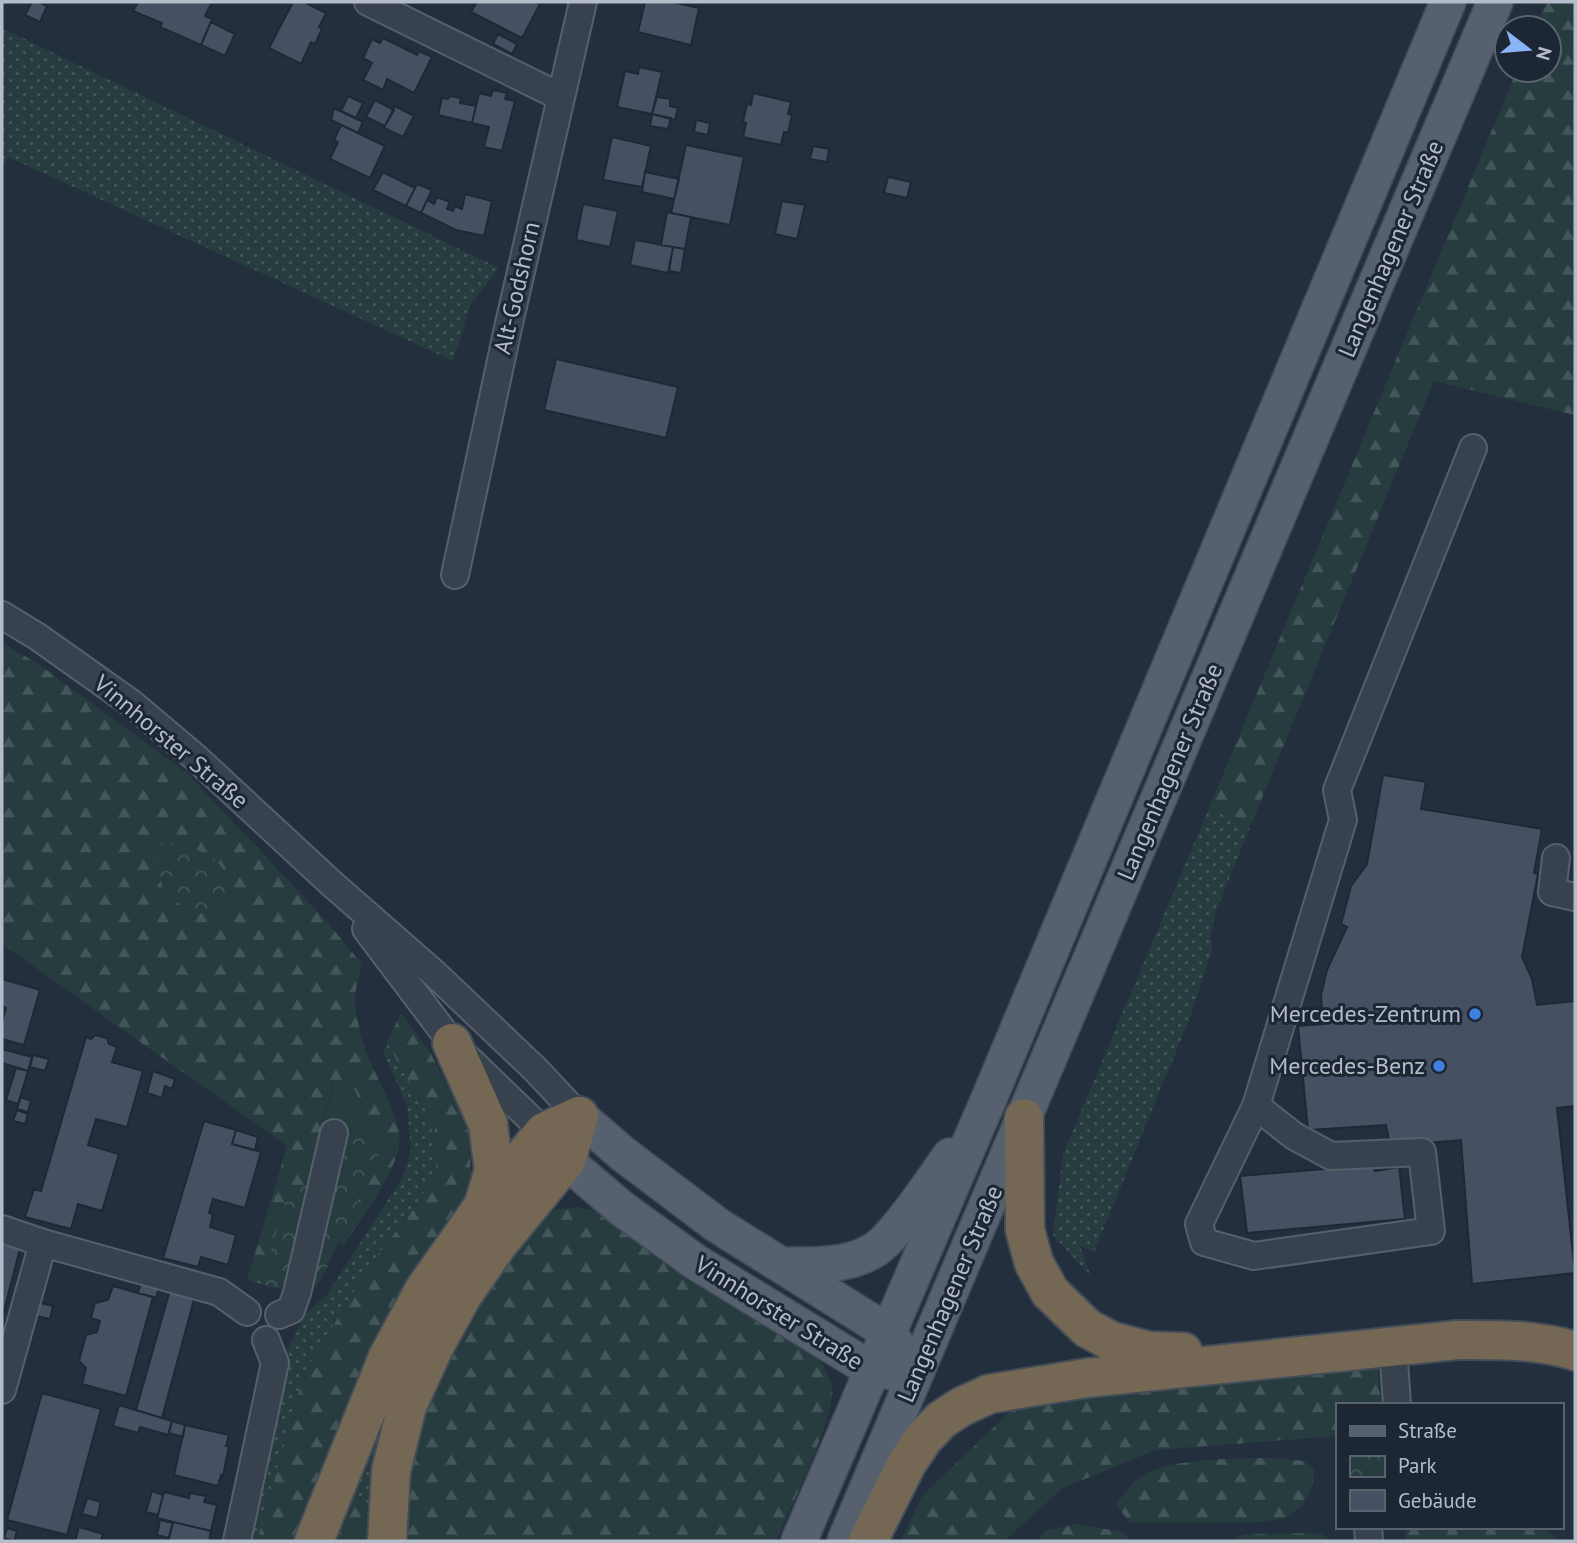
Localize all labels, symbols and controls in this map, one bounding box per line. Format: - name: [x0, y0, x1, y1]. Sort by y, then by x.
- north arrow: [1493, 14, 1563, 84]
- text: N: [1531, 44, 1558, 63]
- street label: Langenhagener Straße: [1331, 136, 1450, 362]
- street label: Alt-Godshorn: [486, 219, 547, 357]
- street label: Langenhagener Straße: [1110, 659, 1229, 885]
- street label: Vinnhorster Straße: [87, 667, 255, 815]
- place label: Mercedes-Zentrum: [1270, 998, 1461, 1029]
- marker: Mercedes-Zentrum: [1467, 1006, 1483, 1022]
- place label: Mercedes-Benz: [1269, 1050, 1425, 1081]
- marker: Mercedes-Benz: [1431, 1058, 1447, 1074]
- street label: Langenhagener Straße: [890, 1181, 1009, 1407]
- street label: Vinnhorster Straße: [689, 1248, 869, 1377]
- legend: [1336, 1403, 1563, 1529]
- text: Straße: [1398, 1417, 1457, 1444]
- text: Park: [1398, 1452, 1437, 1479]
- text: Gebäude: [1398, 1487, 1477, 1514]

